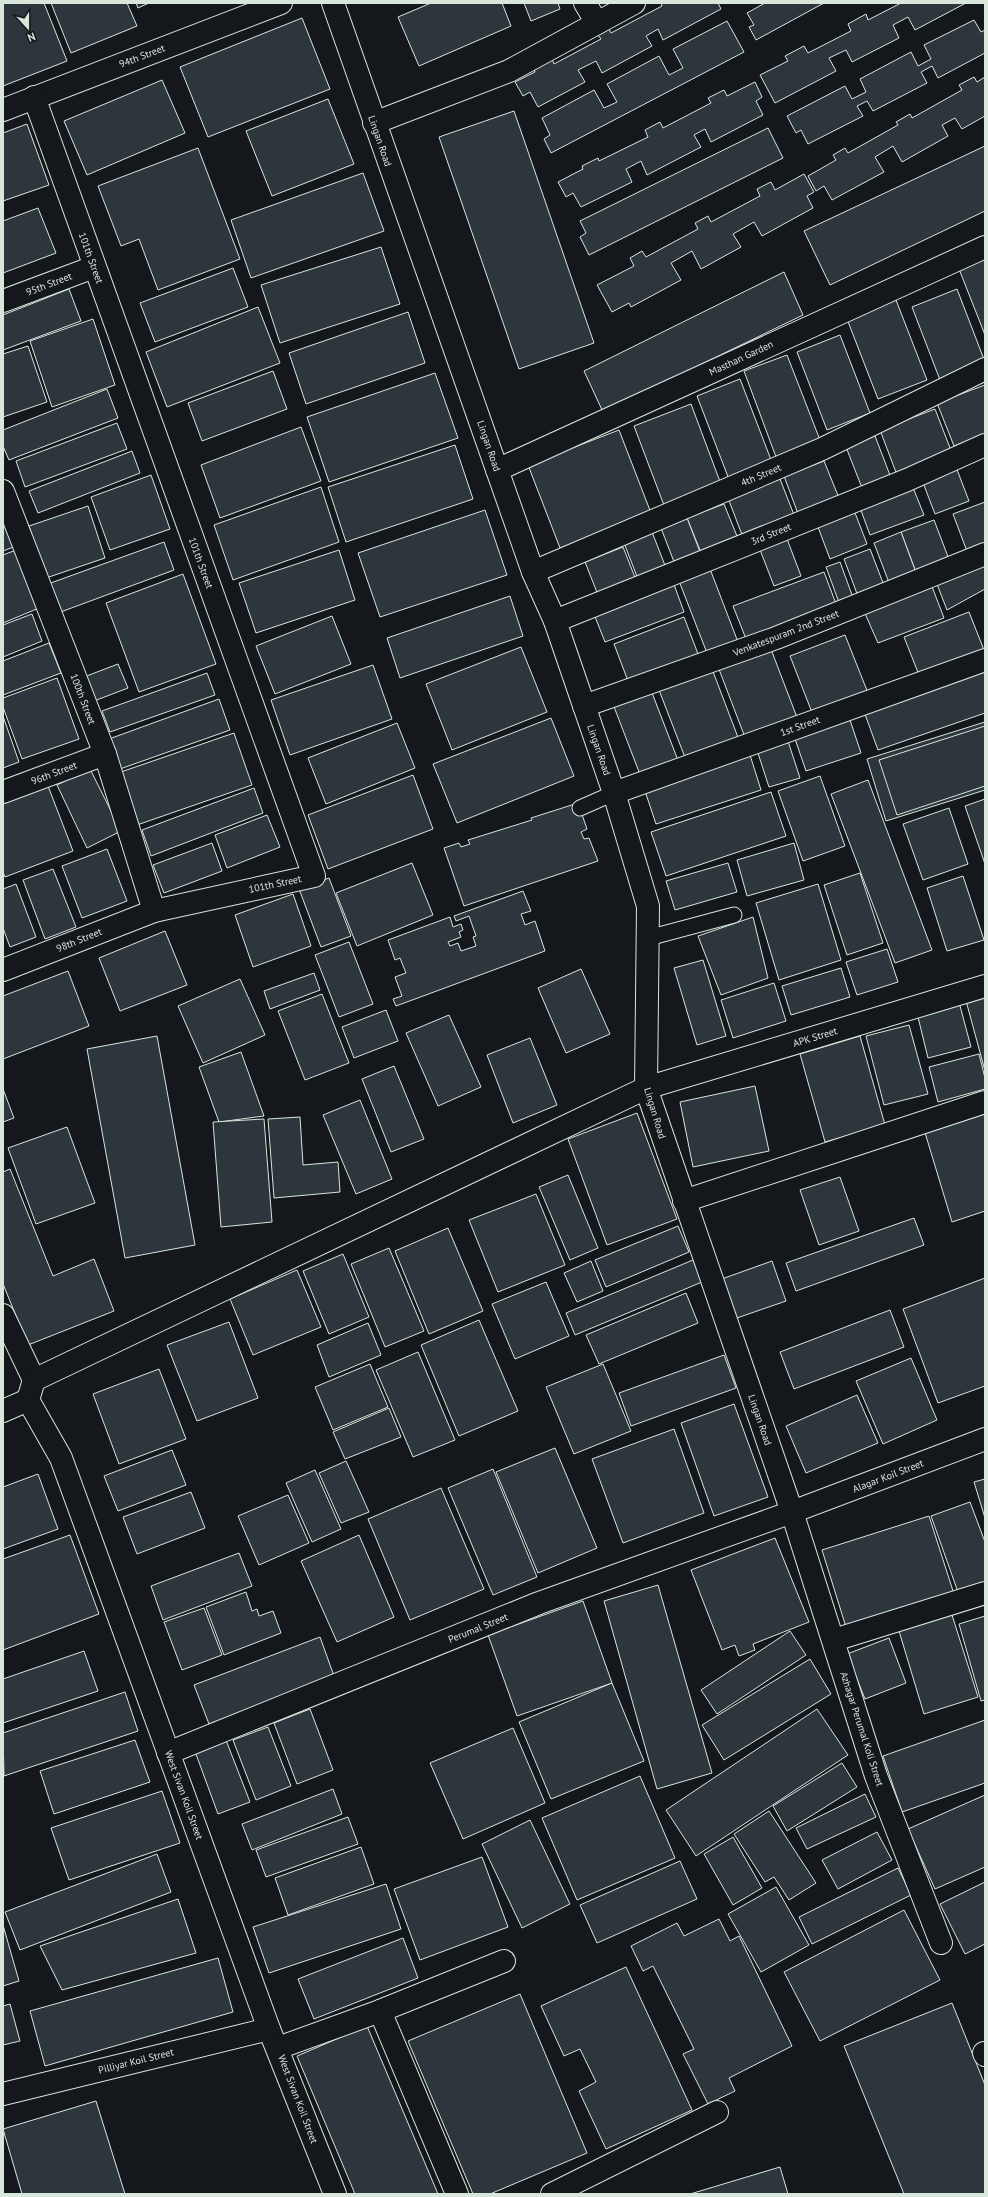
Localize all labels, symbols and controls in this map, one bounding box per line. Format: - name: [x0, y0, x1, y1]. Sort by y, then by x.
- north arrow: [8, 8, 48, 48]
- text: N: [26, 30, 37, 45]
- street label: 94th Street: [117, 41, 167, 71]
- street label: Lingan Road: [365, 114, 395, 168]
- street label: 101th Street: [76, 231, 106, 286]
- street label: 95th Street: [24, 269, 74, 299]
- street label: Masthan Garden: [707, 337, 775, 379]
- street label: Lingan Road: [474, 419, 504, 473]
- street label: 4th Street: [739, 460, 784, 489]
- street label: 3rd Street: [749, 520, 794, 548]
- street label: 101th Street: [186, 536, 216, 591]
- street label: Venkatespuram 2nd Street: [730, 607, 841, 660]
- street label: 100th Street: [67, 672, 99, 727]
- street label: 1st Street: [778, 713, 822, 739]
- street label: Lingan Road: [584, 723, 614, 777]
- street label: 96th Street: [29, 758, 79, 788]
- street label: 101th Street: [248, 872, 303, 896]
- street label: 98th Street: [54, 925, 104, 955]
- street label: APK Street: [791, 1024, 839, 1050]
- street label: Lingan Road: [641, 1086, 669, 1140]
- street label: Lingan Road: [745, 1393, 775, 1447]
- street label: Alagar Koil Street: [851, 1456, 926, 1495]
- street label: Perumal Street: [446, 1610, 510, 1646]
- street label: Azhagar Perumal Koli Street: [837, 1670, 887, 1788]
- street label: West Sivan Koil Street: [162, 1749, 206, 1842]
- street label: Pilliyar Koil Street: [97, 2045, 176, 2077]
- street label: West Sivan Koil Street: [275, 2053, 321, 2146]

